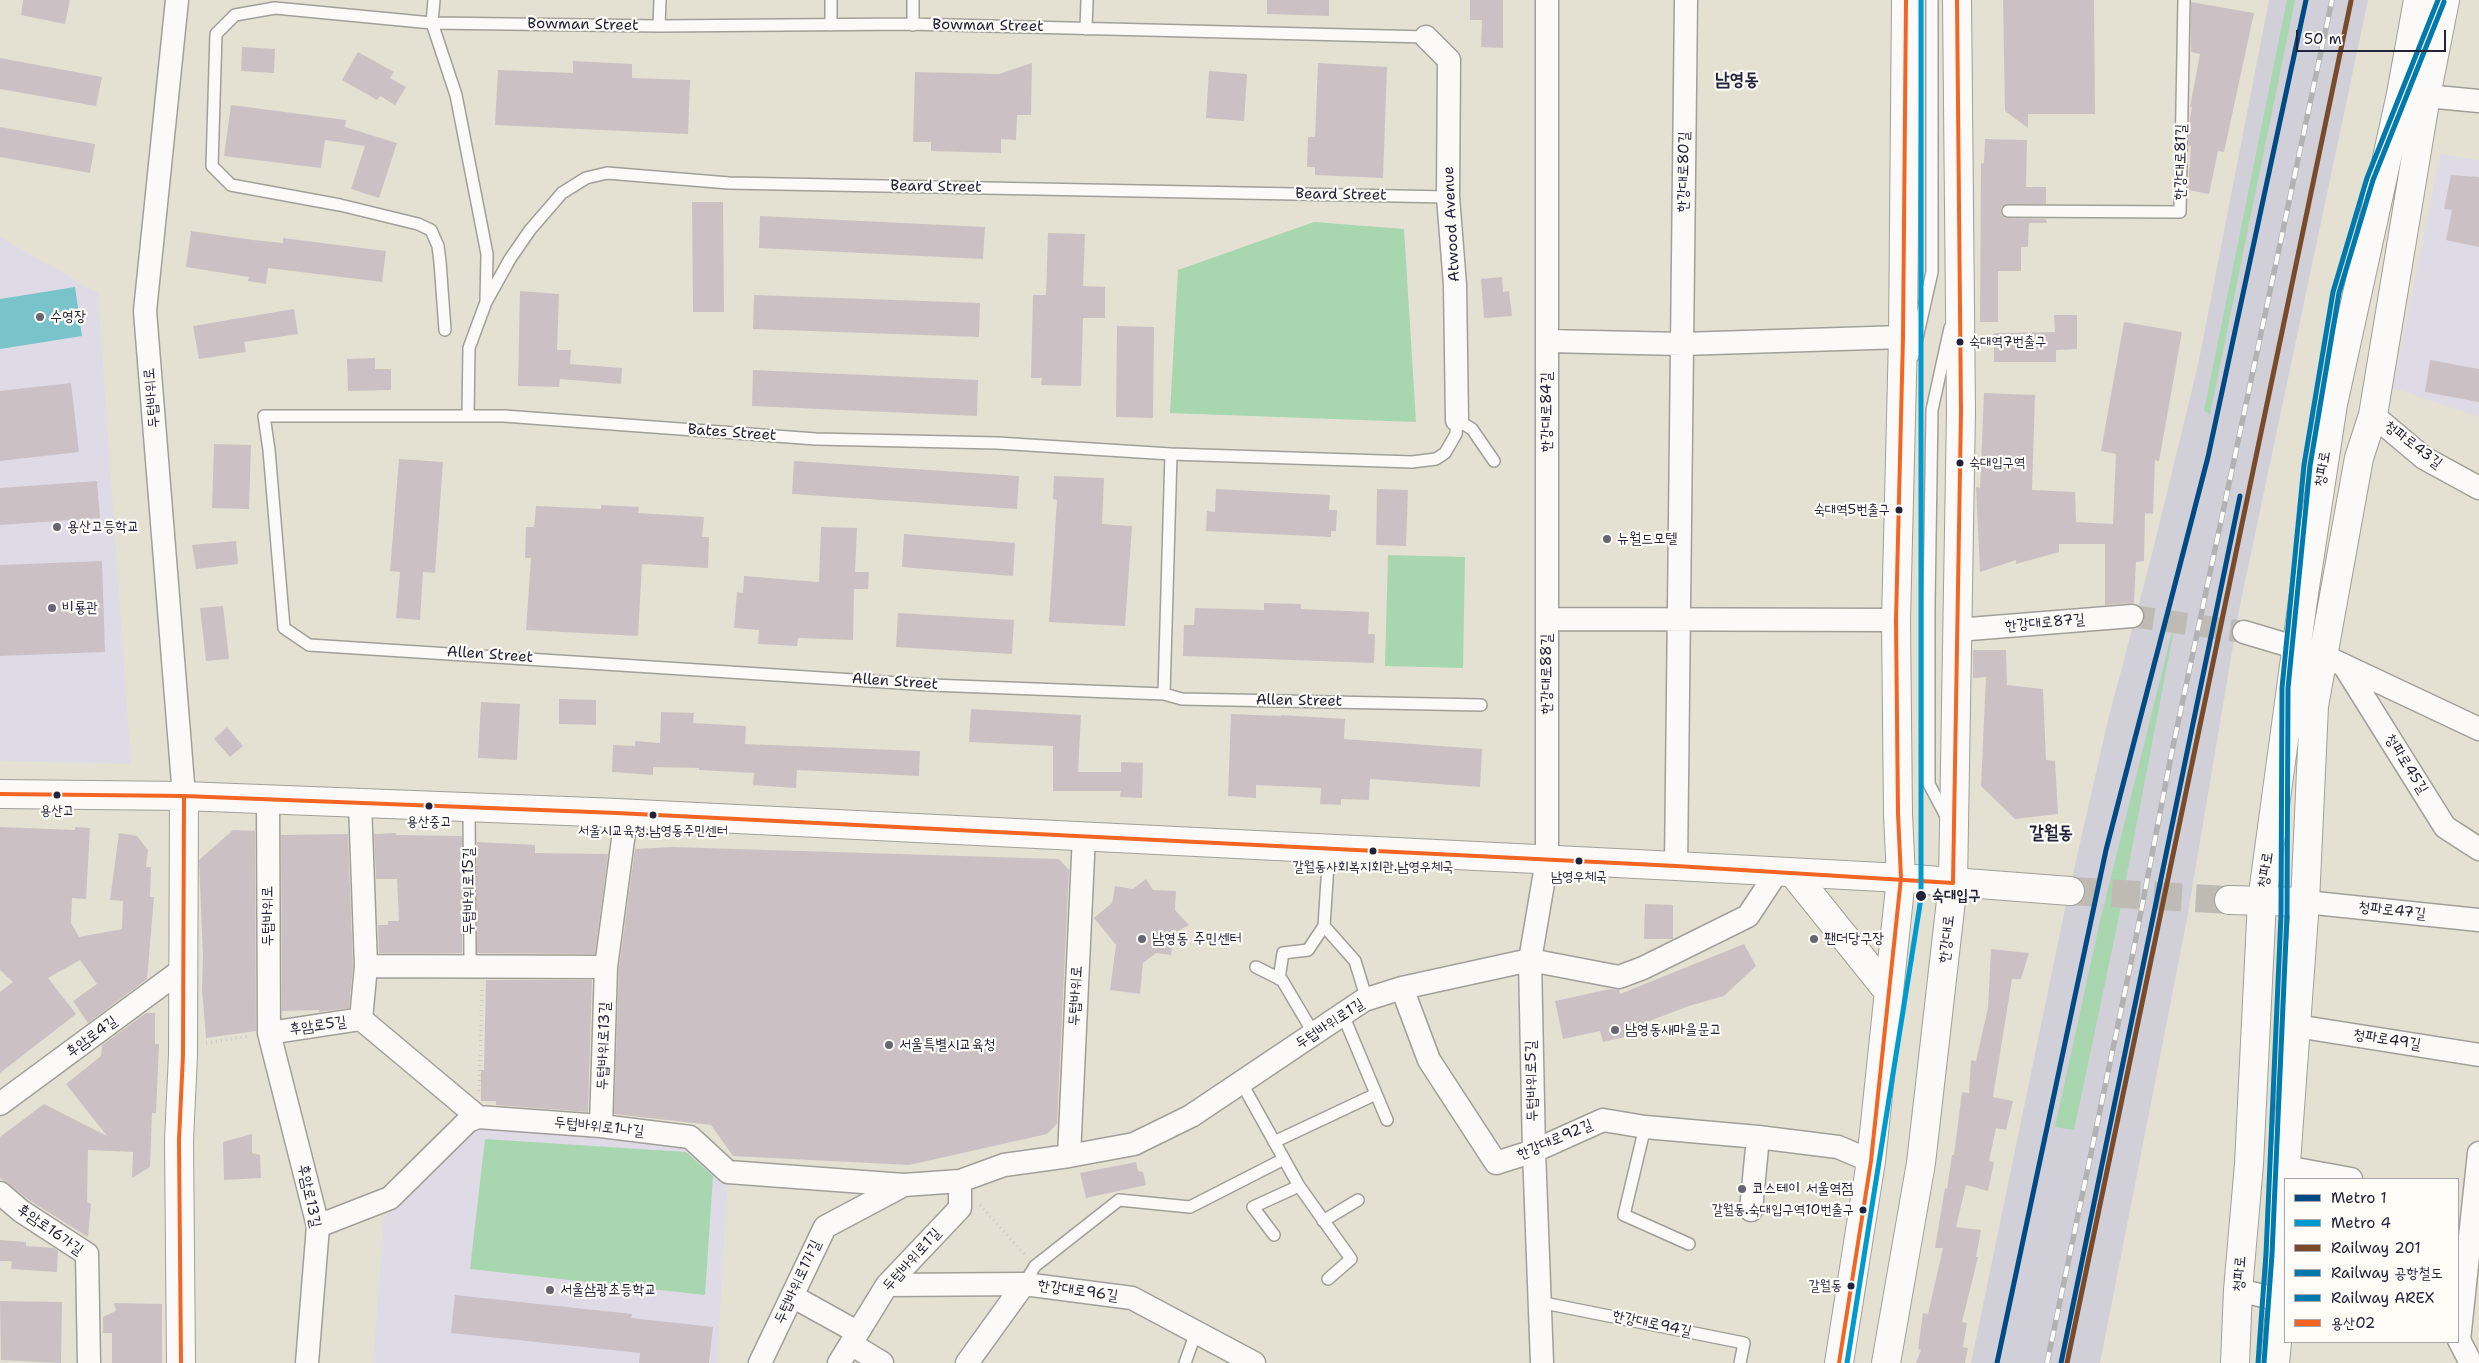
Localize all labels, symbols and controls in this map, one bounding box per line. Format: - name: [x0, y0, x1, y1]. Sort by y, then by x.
- street label: Bowman Street: [527, 15, 639, 35]
- street label: Bowman Street: [932, 16, 1044, 36]
- scale bar: [2299, 20, 2449, 52]
- text: 50 m: [2304, 29, 2342, 49]
- district label: 남영동: [1715, 69, 1759, 91]
- street label: 한강대로81길: [2171, 124, 2191, 200]
- street label: 한강대로80길: [1674, 131, 1694, 213]
- street label: Atwood Avenue: [1440, 166, 1464, 282]
- street label: Beard Street: [890, 177, 982, 197]
- street label: Beard Street: [1295, 185, 1387, 205]
- place label: 수영장: [50, 308, 86, 326]
- marker: 수영장: [34, 311, 46, 323]
- place label: 숙대역7번출구: [1969, 334, 2046, 350]
- marker: 숙대역7번출구: [1955, 337, 1965, 347]
- street label: 두텁바위로: [140, 367, 164, 429]
- street label: 한강대로84길: [1538, 372, 1556, 452]
- street label: 청파로43길: [2380, 417, 2446, 473]
- street label: Bates Street: [687, 421, 777, 445]
- street label: 청파로: [2311, 450, 2335, 488]
- place label: 숙대입구역: [1969, 455, 2025, 471]
- marker: 숙대입구역: [1955, 458, 1965, 468]
- place label: 숙대역5번출구: [1814, 502, 1890, 518]
- marker: 숙대역5번출구: [1894, 505, 1904, 515]
- place label: 용산고등학교: [67, 518, 139, 536]
- marker: 용산고등학교: [51, 521, 63, 533]
- place label: 뉴월드모텔: [1617, 530, 1677, 548]
- marker: 뉴월드모텔: [1601, 533, 1613, 545]
- place label: 비룡관: [62, 599, 98, 617]
- marker: 비룡관: [46, 602, 58, 614]
- street label: 한강대로87길: [2004, 611, 2086, 635]
- street label: 한강대로88길: [1538, 634, 1556, 714]
- street label: Allen Street: [446, 643, 534, 667]
- street label: Allen Street: [851, 670, 939, 694]
- street label: Allen Street: [1256, 691, 1342, 711]
- street label: 청파로45길: [2380, 731, 2432, 797]
- marker: 용산고: [52, 790, 62, 800]
- marker: 용산중고: [424, 801, 434, 811]
- place label: 용산고: [40, 803, 74, 819]
- marker: 서울시교육청.남영동주민센터: [648, 810, 658, 820]
- place label: 용산중고: [406, 814, 452, 830]
- district label: 갈월동: [2029, 822, 2073, 844]
- place label: 서울시교육청.남영동주민센터: [578, 823, 728, 839]
- marker: 갈월동사회복지회관.남영우체국: [1368, 846, 1378, 856]
- street label: 두텁바위로15길: [460, 847, 478, 935]
- street label: 청파로: [2255, 851, 2277, 889]
- marker: 남영우체국: [1574, 856, 1584, 866]
- place label: 갈월동사회복지회관.남영우체국: [1292, 859, 1454, 875]
- place label: 남영우체국: [1551, 869, 1607, 885]
- street label: 두텁바위로: [259, 886, 277, 946]
- place label: 숙대입구: [1932, 887, 1980, 905]
- marker: 숙대입구: [1914, 889, 1928, 903]
- street label: 청파로47길: [2357, 898, 2427, 924]
- street label: 한강대로: [1936, 914, 1958, 964]
- place label: 남영동 주민센터: [1152, 930, 1242, 948]
- place label: 팬더당구장: [1824, 930, 1884, 948]
- marker: 남영동 주민센터: [1136, 933, 1148, 945]
- marker: 팬더당구장: [1808, 933, 1820, 945]
- street label: 두텁바위로: [1065, 965, 1087, 1027]
- street label: 두텁바위로1길: [1292, 995, 1368, 1053]
- street label: 두텁바위로13길: [593, 1001, 615, 1091]
- street label: 후암로4길: [63, 1012, 121, 1062]
- street label: 후암로5길: [288, 1013, 348, 1039]
- place label: 남영동새마을문고: [1625, 1021, 1722, 1039]
- marker: 남영동새마을문고: [1609, 1024, 1621, 1036]
- street label: 청파로49길: [2352, 1026, 2422, 1054]
- place label: 서울특별시교육청: [899, 1036, 996, 1054]
- marker: 서울특별시교육청: [883, 1039, 895, 1051]
- street label: 두텁바위로5길: [1522, 1040, 1542, 1122]
- street label: 두텁바위로1나길: [553, 1113, 645, 1141]
- street label: 한강대로92길: [1514, 1116, 1596, 1164]
- street label: 후암로13길: [294, 1163, 324, 1229]
- legend: [2284, 1178, 2459, 1343]
- place label: 코스테이 서울역점: [1752, 1180, 1854, 1198]
- marker: 코스테이 서울역점: [1736, 1183, 1748, 1195]
- text: Metro 1: [2331, 1188, 2387, 1208]
- street label: 후암로16가길: [13, 1201, 87, 1259]
- place label: 갈월동.숙대입구역10번출구: [1711, 1202, 1854, 1218]
- marker: 갈월동.숙대입구역10번출구: [1858, 1205, 1868, 1215]
- text: Metro 4: [2331, 1213, 2391, 1233]
- street label: 두텁바위로1길: [879, 1225, 945, 1295]
- street label: 두텁바위로1가길: [771, 1237, 825, 1327]
- text: Railway 201: [2331, 1238, 2421, 1258]
- street label: 청파로: [2230, 1255, 2250, 1293]
- text: Railway 공항철도: [2331, 1263, 2443, 1283]
- street label: 한강대로96길: [1037, 1276, 1119, 1306]
- place label: 갈월동: [1808, 1278, 1842, 1294]
- place label: 서울삼광초등학교: [560, 1281, 657, 1299]
- marker: 갈월동: [1846, 1281, 1856, 1291]
- marker: 서울삼광초등학교: [544, 1284, 556, 1296]
- text: Railway AREX: [2331, 1288, 2435, 1308]
- street label: 한강대로94길: [1611, 1307, 1693, 1341]
- text: 용산02: [2331, 1313, 2375, 1333]

